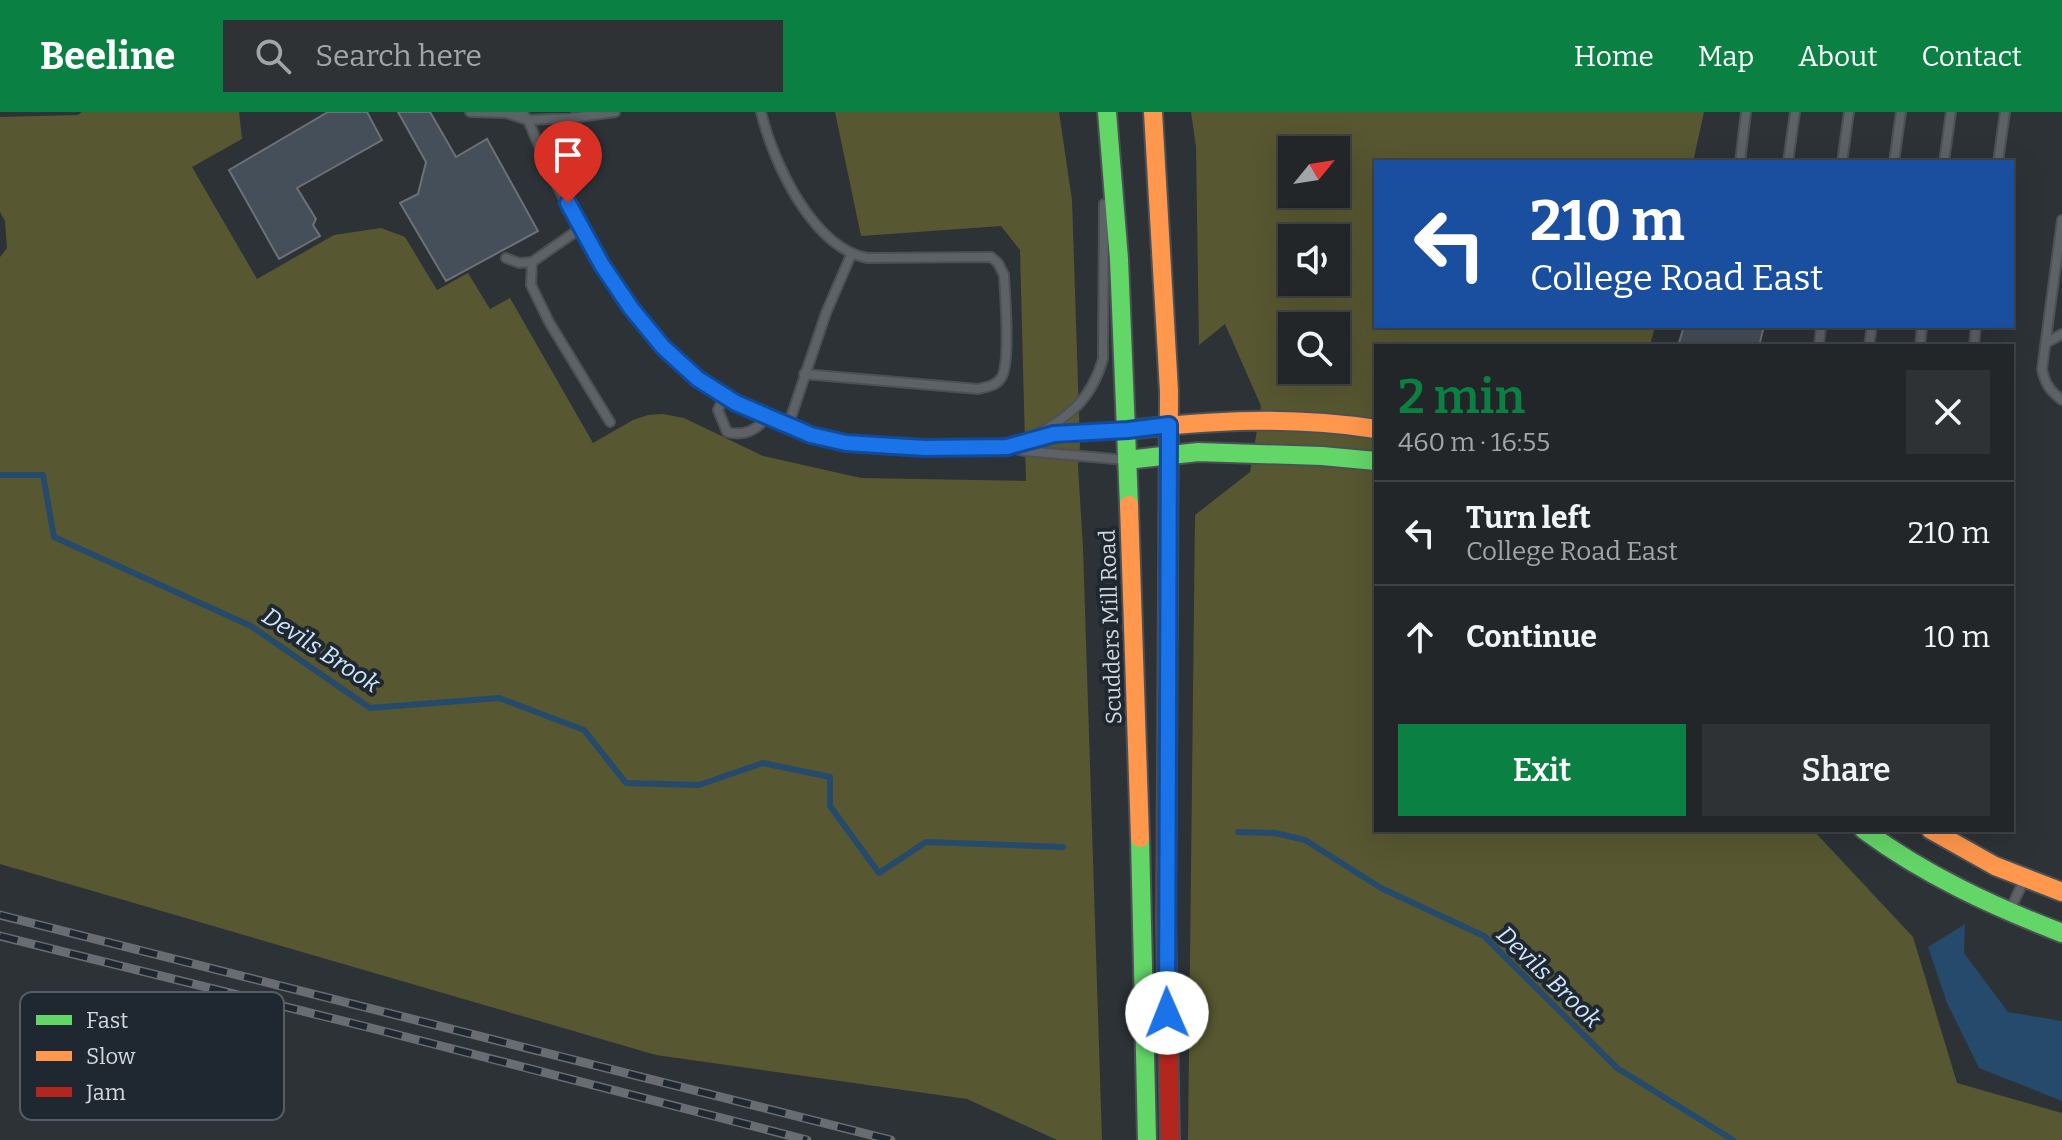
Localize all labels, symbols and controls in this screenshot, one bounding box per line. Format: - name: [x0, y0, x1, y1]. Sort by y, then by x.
- search box: [223, 20, 783, 92]
- text: Beeline: [40, 33, 175, 79]
- icon: search: [251, 34, 295, 78]
- text: Search here: [315, 38, 482, 74]
- text: Home: [1574, 40, 1654, 73]
- text: Map: [1698, 40, 1754, 73]
- text: About: [1798, 40, 1878, 73]
- text: Contact: [1922, 40, 2022, 73]
- pin: [534, 121, 602, 203]
- icon: arrive: [546, 133, 590, 177]
- north arrow: [1278, 136, 1350, 208]
- map controls: [1278, 136, 1350, 384]
- text: 210 m: [1530, 188, 1685, 255]
- icon: left: [1398, 192, 1502, 296]
- button: sound: [1278, 224, 1350, 296]
- text: College Road East: [1530, 256, 1823, 300]
- button: search: [1278, 312, 1350, 384]
- text: 2 min: [1398, 368, 1525, 426]
- button: close: [1906, 370, 1990, 454]
- text: 460 m · 16:55: [1398, 427, 1550, 458]
- text: Turn left: [1466, 500, 1591, 536]
- icon: left: [1398, 511, 1442, 555]
- text: 210 m: [1908, 515, 1990, 551]
- street label: Scudders Mill Road: [1094, 529, 1127, 725]
- text: College Road East: [1466, 536, 1678, 567]
- water label: Devils Brook: [257, 602, 386, 699]
- icon: ahead: [1398, 615, 1442, 659]
- text: Continue: [1466, 619, 1597, 655]
- text: 10 m: [1924, 619, 1990, 655]
- button: Exit: [1398, 724, 1686, 816]
- button: Share: [1702, 724, 1990, 816]
- water label: Devils Brook: [1491, 920, 1608, 1034]
- position arrow: [1125, 971, 1209, 1055]
- legend: [20, 992, 284, 1120]
- text: Fast: [86, 1007, 128, 1034]
- text: Slow: [86, 1043, 136, 1070]
- text: Jam: [85, 1079, 126, 1106]

